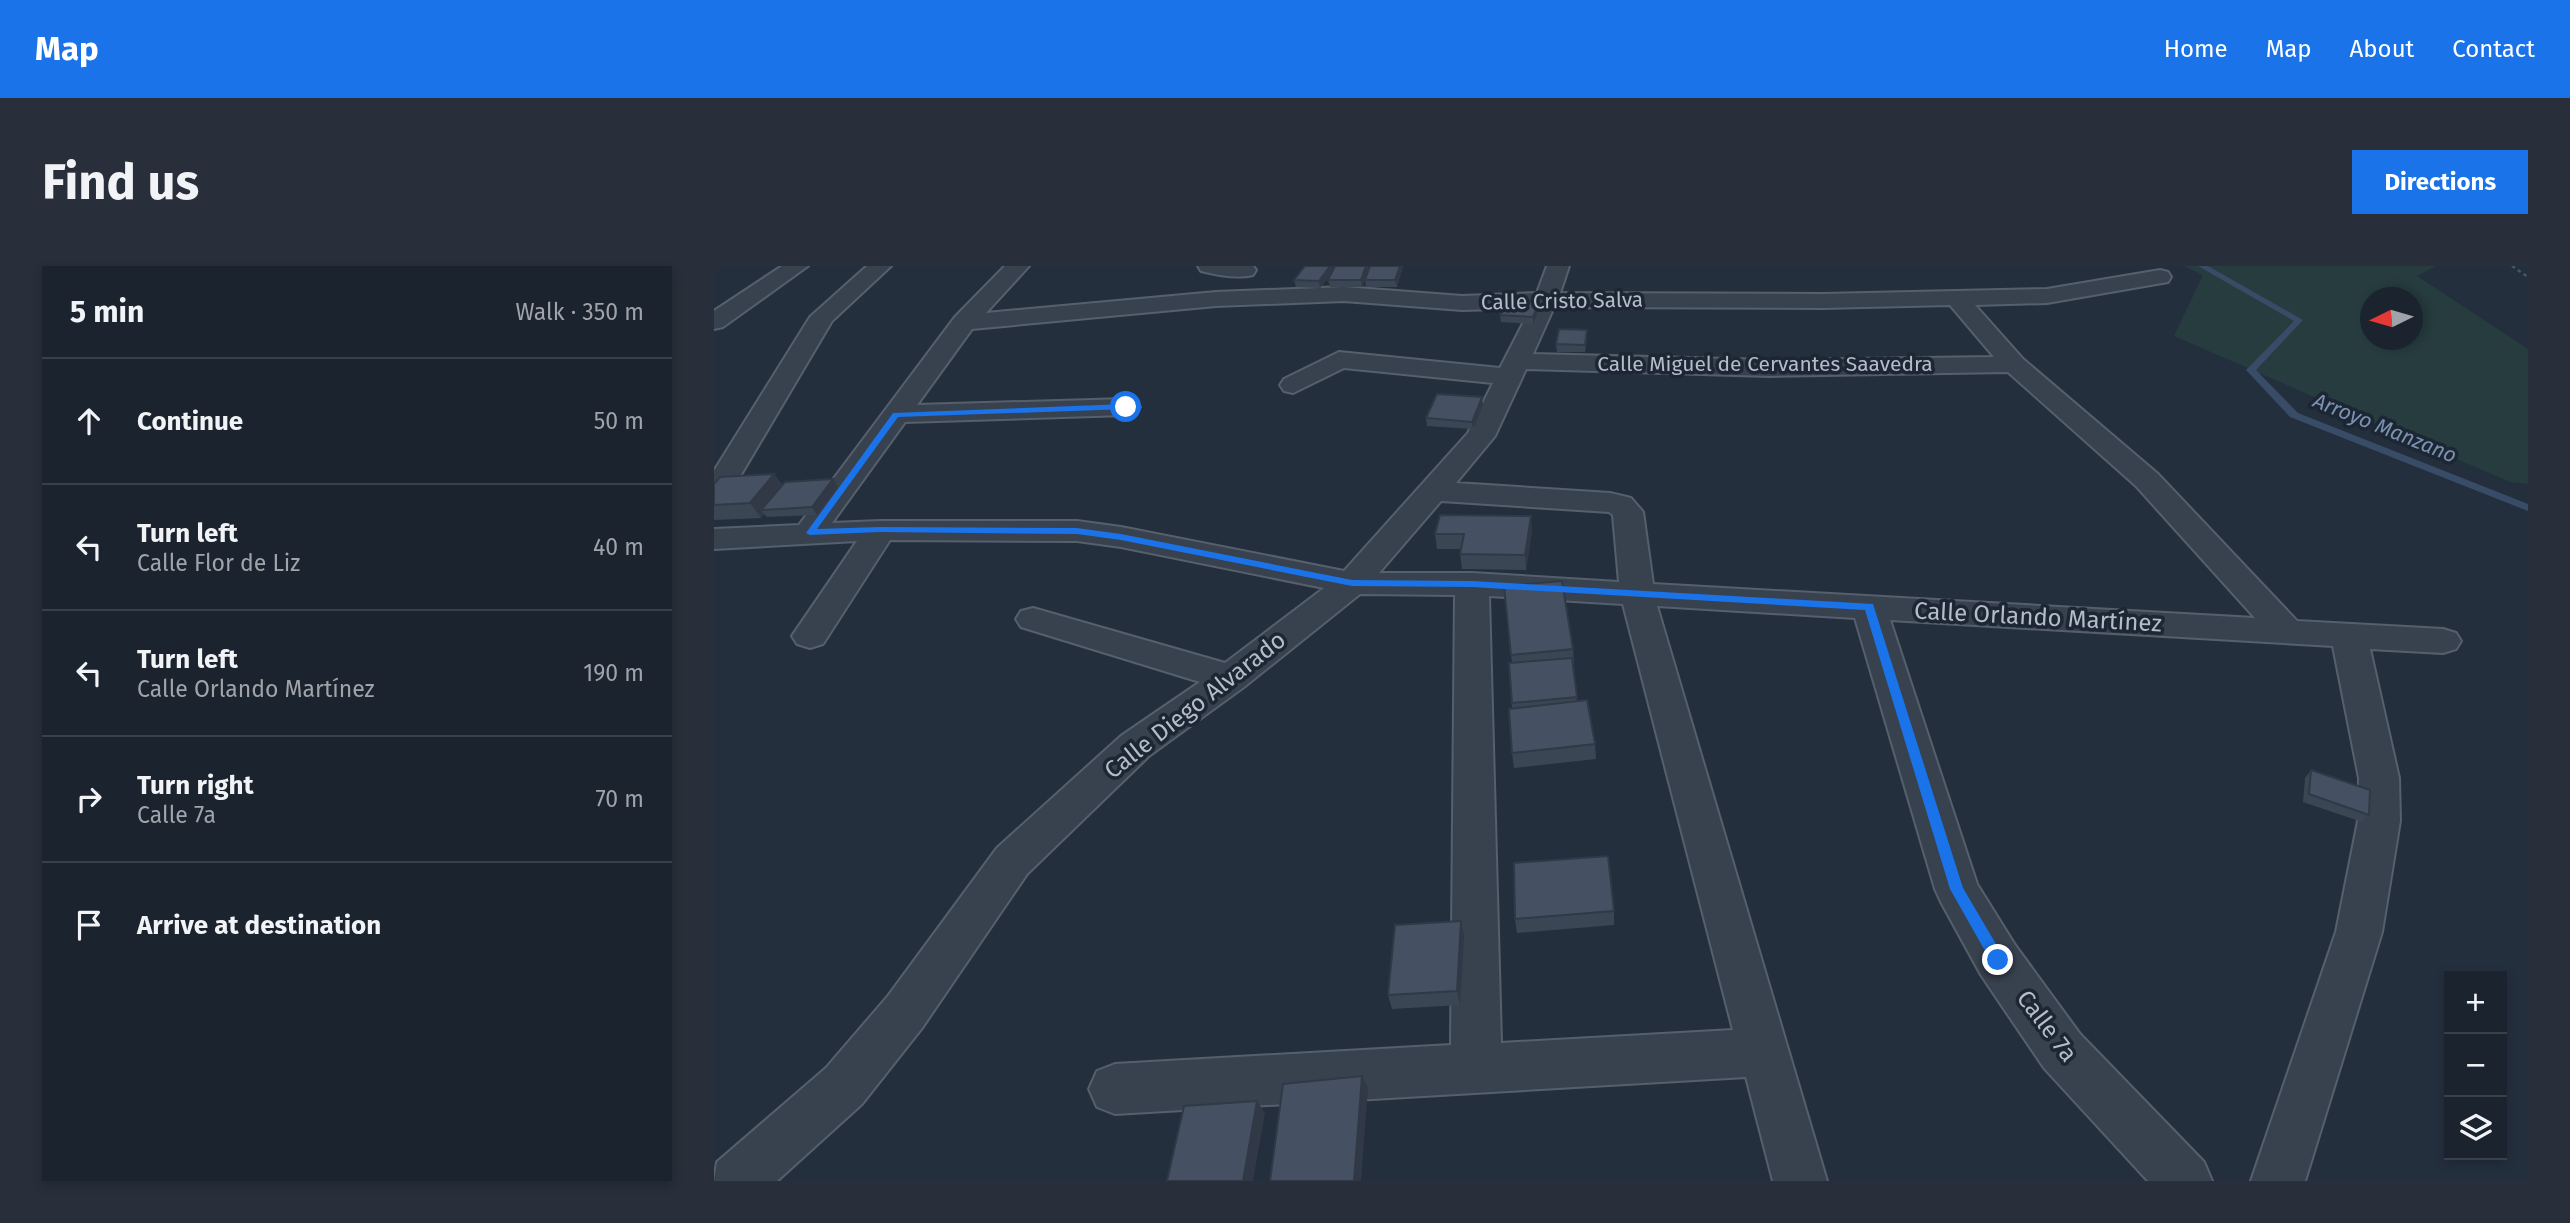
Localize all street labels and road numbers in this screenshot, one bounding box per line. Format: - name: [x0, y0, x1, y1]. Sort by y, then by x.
- street label: Calle Cristo Salva: [1481, 287, 1643, 315]
- street label: Calle Miguel de Cervantes Saavedra: [1597, 351, 1933, 377]
- street label: Calle Orlando Martínez: [1913, 597, 2163, 637]
- street label: Calle Diego Alvarado: [1099, 626, 1291, 784]
- street label: Calle 7a: [2011, 985, 2083, 1067]

